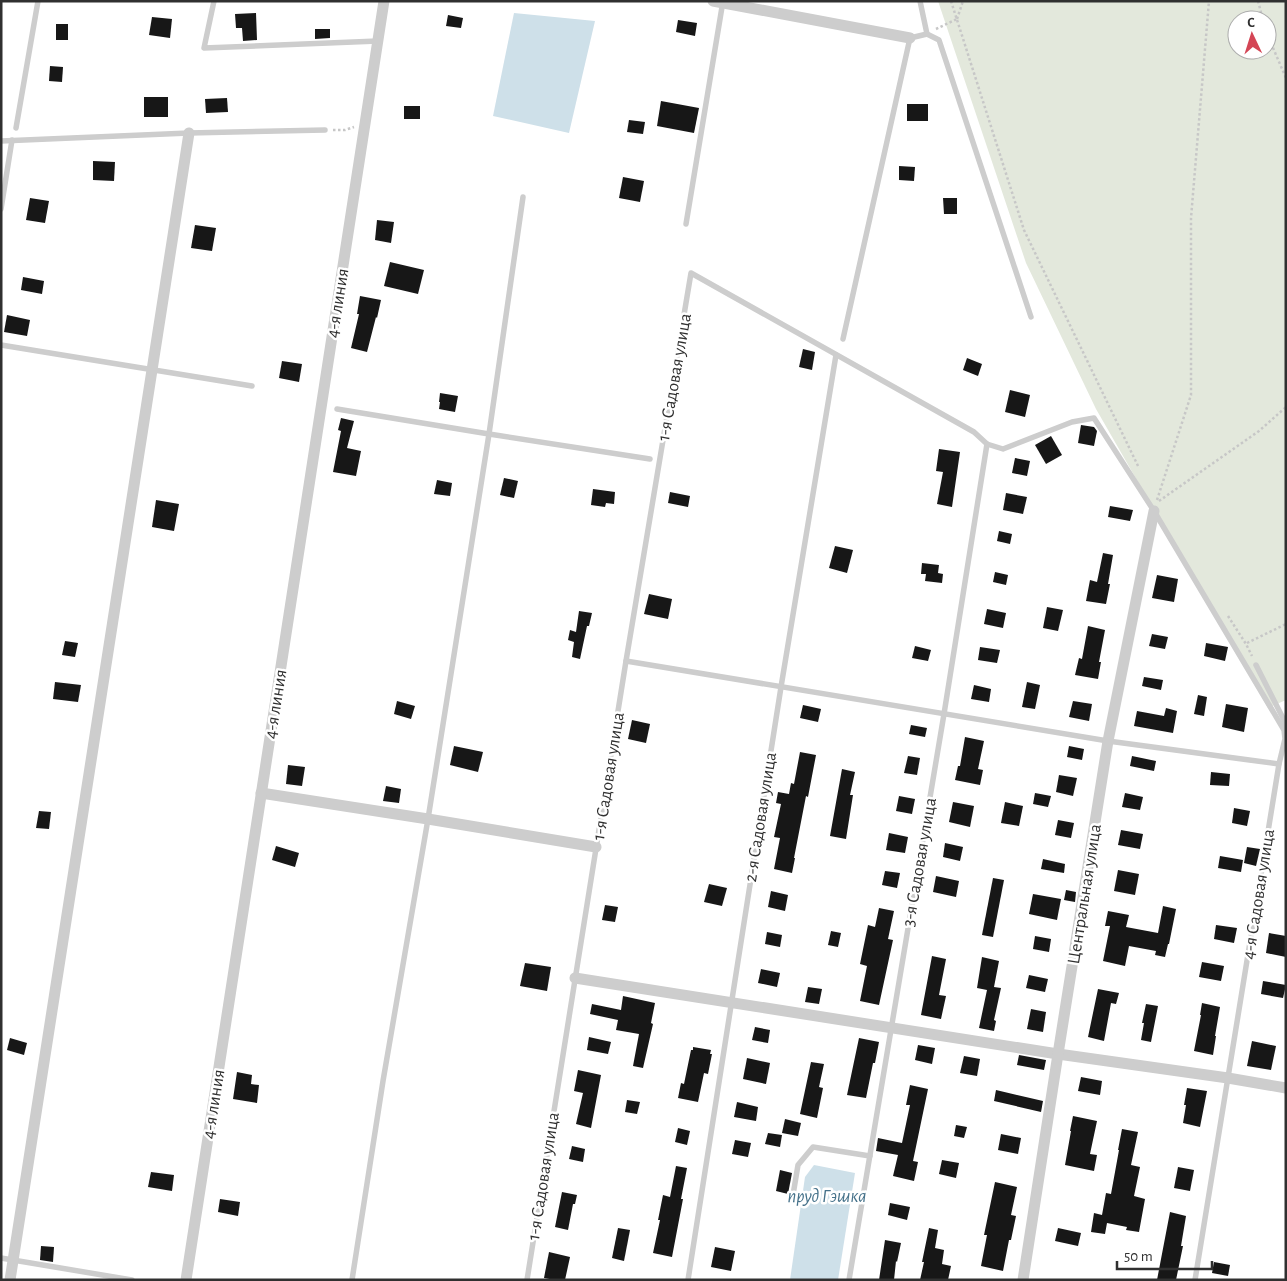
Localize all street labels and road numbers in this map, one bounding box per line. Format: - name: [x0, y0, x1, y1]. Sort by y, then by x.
- street label: 4-я линия: [324, 267, 352, 339]
- street label: 1-я Садовая улица: [655, 312, 695, 442]
- street label: 4-я линия: [262, 668, 290, 740]
- street label: 1-я Садовая улица: [590, 711, 628, 842]
- street label: 2-я Садовая улица: [742, 751, 780, 883]
- street label: 3-я Садовая улица: [900, 796, 940, 928]
- street label: Центральная улица: [1065, 823, 1105, 966]
- street label: 4-я Садовая улица: [1240, 828, 1278, 961]
- street label: 4-я линия: [200, 1068, 228, 1140]
- street label: 1-я Садовая улица: [525, 1111, 563, 1242]

